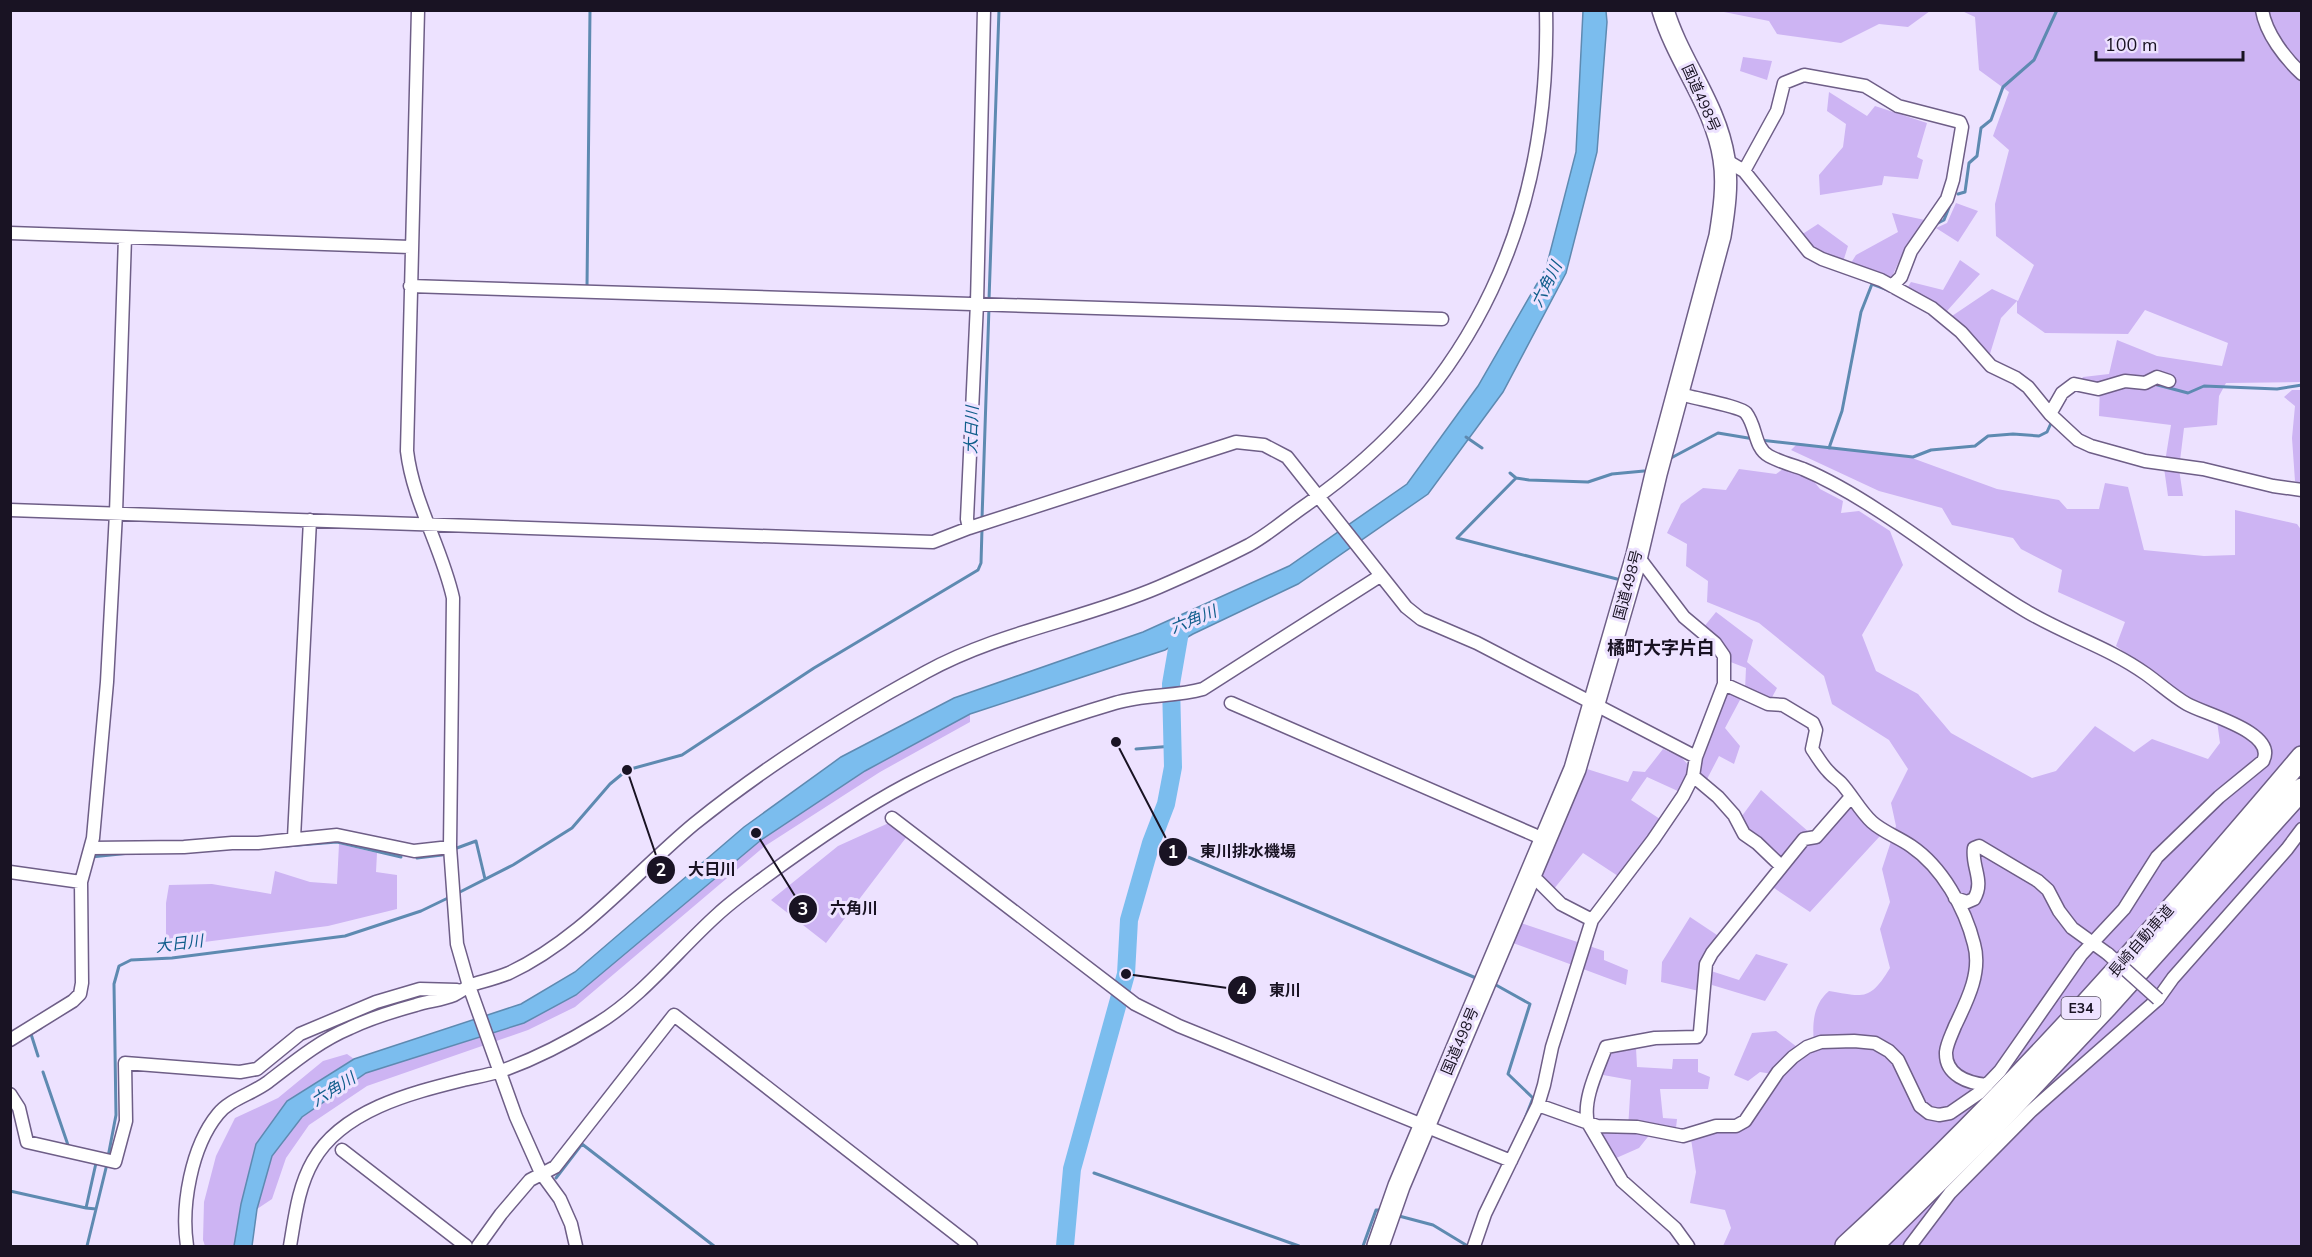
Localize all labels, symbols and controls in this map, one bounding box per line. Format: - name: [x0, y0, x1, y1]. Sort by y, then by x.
- scale bar: [2096, 24, 2243, 62]
- text: 100 m: [2105, 33, 2157, 57]
- street label: 国道498号: [1677, 61, 1725, 135]
- water label: 六角川: [1526, 256, 1568, 311]
- water label: 大日川: [960, 404, 984, 454]
- street label: 国道498号: [1609, 548, 1647, 622]
- water label: 六角川: [1167, 600, 1222, 639]
- district label: 橘町大字片白: [1607, 636, 1715, 660]
- callout: 東川排水機場: [1158, 835, 1308, 869]
- text: 1: [1168, 840, 1178, 864]
- text: 東川排水機場: [1200, 841, 1296, 863]
- callout: 大日川: [646, 853, 748, 887]
- text: 2: [656, 858, 666, 882]
- text: 大日川: [688, 859, 736, 881]
- callout: 六角川: [788, 892, 890, 926]
- text: 3: [798, 897, 808, 921]
- text: 六角川: [830, 898, 878, 920]
- street label: 長崎自動車道: [2104, 900, 2178, 982]
- water label: 大日川: [154, 930, 206, 958]
- callout: 東川: [1227, 973, 1313, 1007]
- text: 4: [1237, 978, 1248, 1002]
- text: 東川: [1269, 980, 1301, 1002]
- road number: E34: [2062, 997, 2100, 1019]
- street label: 国道498号: [1437, 1004, 1483, 1078]
- water label: 六角川: [307, 1067, 361, 1112]

